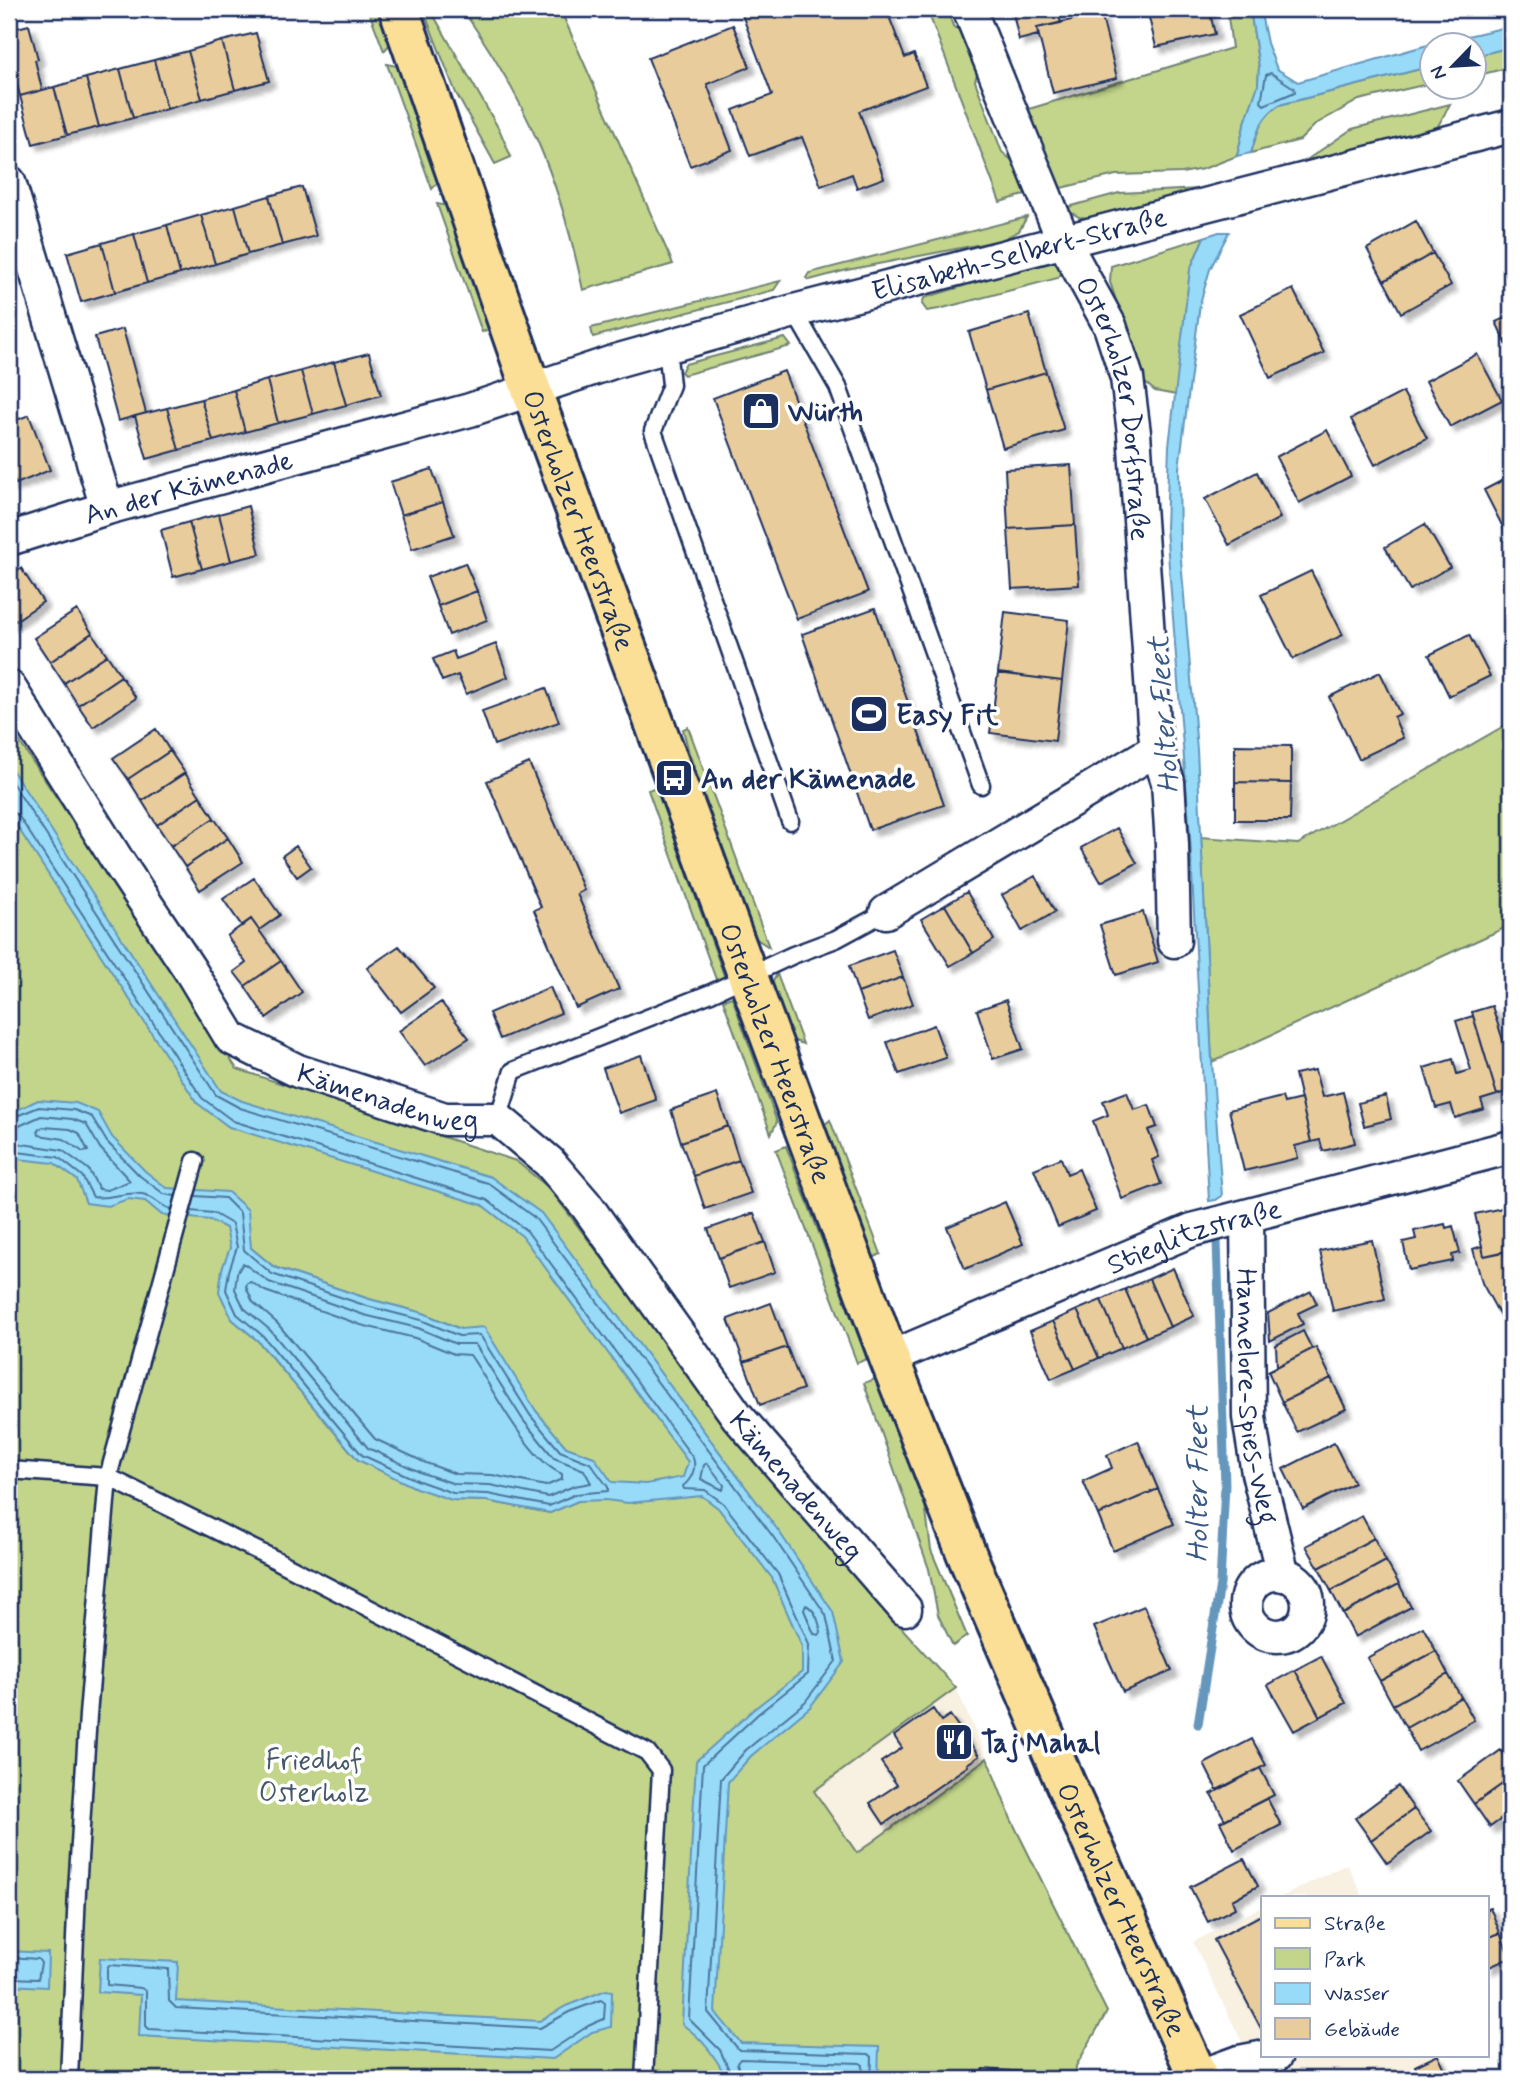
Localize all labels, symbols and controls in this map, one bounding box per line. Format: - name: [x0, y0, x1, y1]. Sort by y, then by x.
- north arrow: [1418, 32, 1488, 102]
- text: N: [1425, 62, 1453, 84]
- street label: Elisabeth-Selbert-Straße: [868, 200, 1171, 311]
- street label: Osterholzer Dorfstraße: [1065, 270, 1157, 542]
- street label: Osterholzer Heerstraße: [512, 385, 642, 657]
- shop icon: Würth: [740, 390, 782, 432]
- place label: Würth: [788, 395, 863, 432]
- street label: An der Kämenade: [80, 443, 297, 535]
- water label: Holter Fleet: [1139, 634, 1189, 795]
- sports icon: Easy Fit: [848, 693, 890, 735]
- place label: Easy Fit: [896, 698, 999, 735]
- bus stop icon: An der Kämenade: [653, 757, 695, 799]
- place label: An der Kämenade: [701, 762, 916, 799]
- street label: Osterholzer Heerstraße: [709, 918, 839, 1189]
- street label: Kämenadenweg: [292, 1056, 478, 1142]
- street label: Stieglitzstraße: [1102, 1192, 1286, 1285]
- street label: Hannelore-Spies-Weg: [1227, 1268, 1286, 1529]
- street label: Kämenadenweg: [720, 1404, 871, 1571]
- water label: Holter Fleet: [1179, 1404, 1218, 1563]
- restaurant icon: Taj Mahal: [933, 1721, 975, 1763]
- place label: Taj Mahal: [981, 1726, 1100, 1763]
- park label: Friedhof Osterholz: [259, 1743, 369, 1812]
- street label: Osterholzer Heerstraße: [1046, 1777, 1194, 2043]
- legend: [1261, 1896, 1488, 2056]
- text: Straße: [1324, 1910, 1386, 1938]
- text: Park: [1324, 1946, 1366, 1974]
- text: Wasser: [1324, 1980, 1390, 2008]
- text: Gebäude: [1324, 2016, 1400, 2044]

